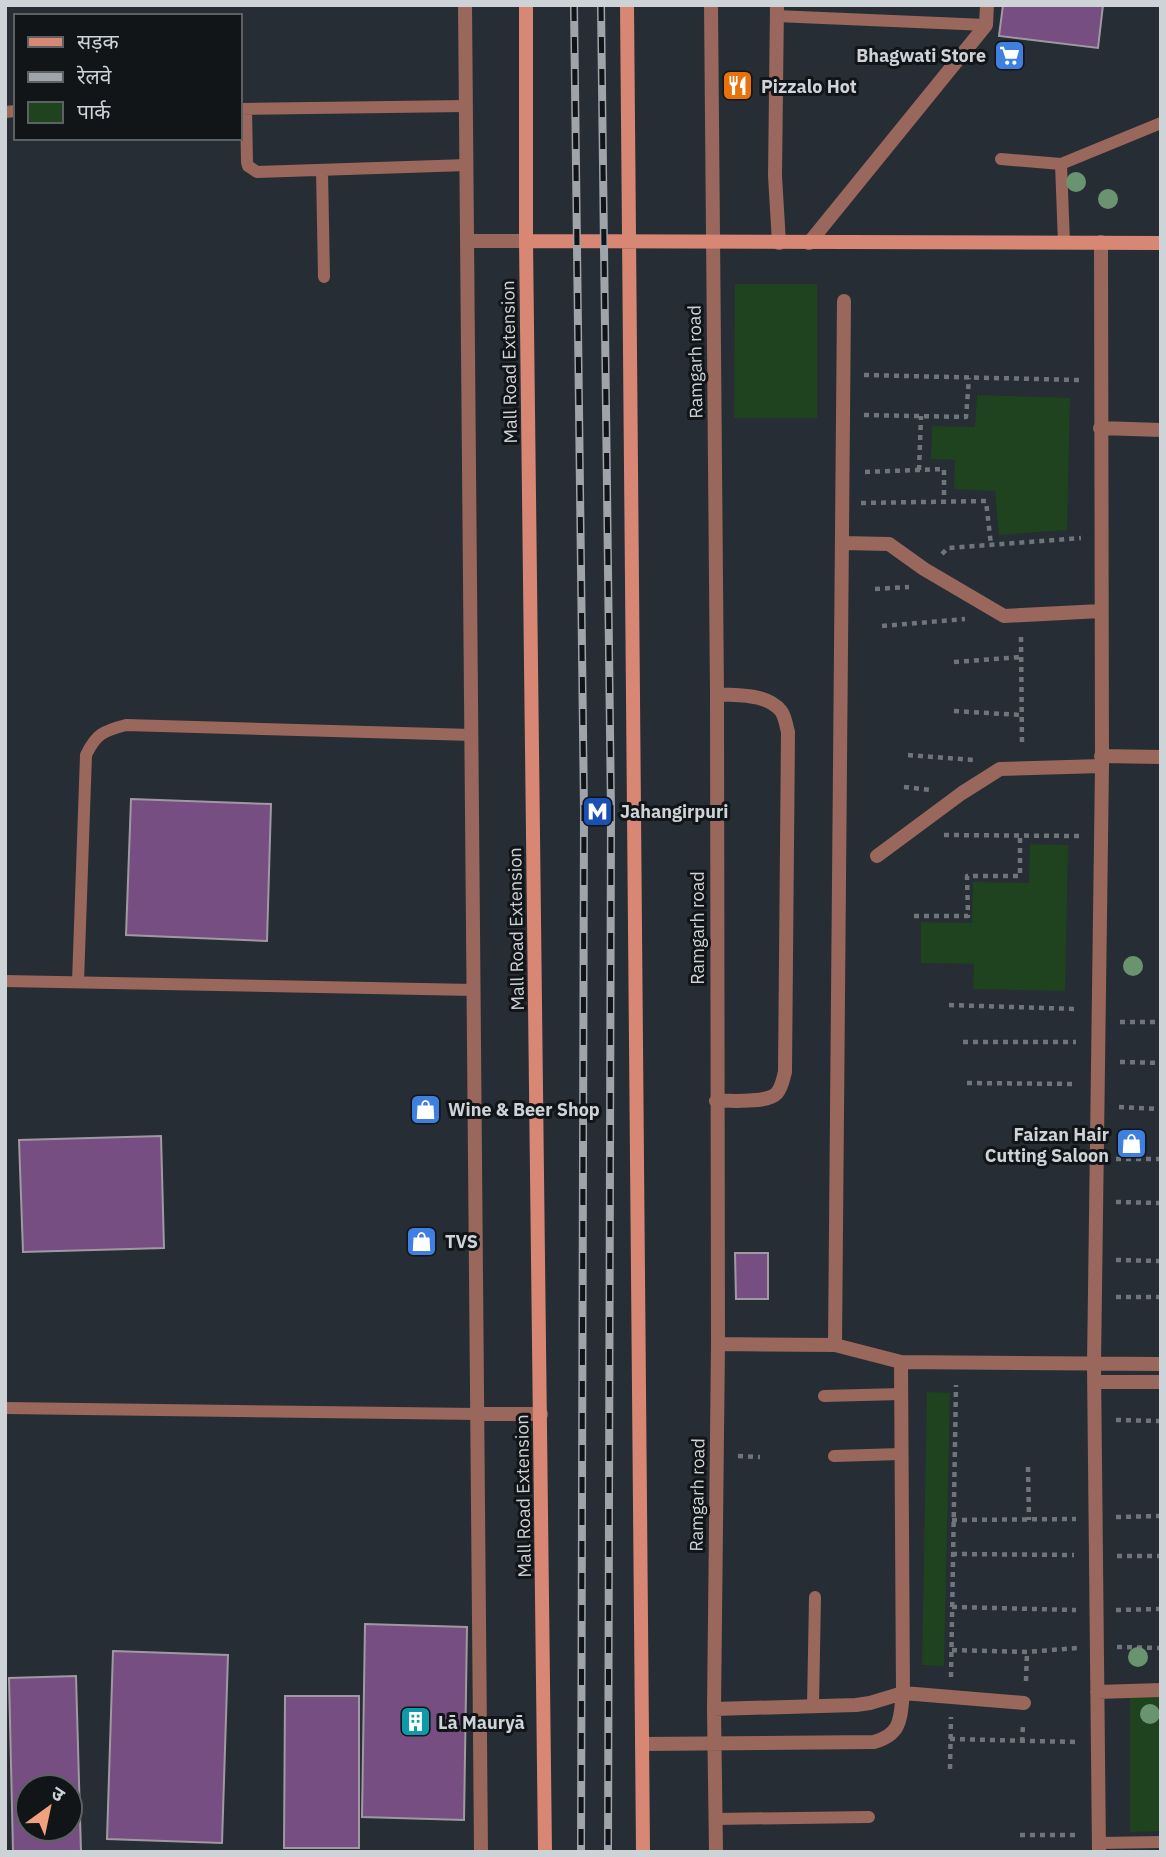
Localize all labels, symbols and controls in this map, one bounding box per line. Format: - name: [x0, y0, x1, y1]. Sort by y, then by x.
- legend: [14, 14, 242, 140]
- text: सड़क: [77, 27, 119, 55]
- supermarket icon: Bhagwati Store: [992, 38, 1026, 72]
- place label: Bhagwati Store: [856, 44, 986, 67]
- text: रेलवे: [76, 62, 112, 90]
- restaurant icon: Pizzalo Hot: [721, 69, 755, 103]
- place label: Pizzalo Hot: [761, 75, 857, 98]
- text: पार्क: [77, 97, 111, 125]
- street label: Mall Road Extension: [496, 280, 522, 444]
- street label: Ramgarh road: [683, 305, 707, 419]
- metro station icon: Jahangirpuri: [580, 794, 614, 828]
- place label: Jahangirpuri: [620, 800, 728, 823]
- street label: Mall Road Extension: [503, 847, 529, 1011]
- street label: Ramgarh road: [686, 871, 709, 985]
- shop icon: Wine & Beer Shop: [408, 1092, 442, 1126]
- place label: Wine & Beer Shop: [448, 1098, 600, 1121]
- place label: Faizan Hair Cutting Saloon: [985, 1123, 1109, 1167]
- shop icon: Faizan Hair Cutting Saloon: [1115, 1127, 1149, 1161]
- shop icon: TVS: [405, 1224, 439, 1258]
- place label: TVS: [445, 1230, 478, 1253]
- street label: Mall Road Extension: [510, 1414, 536, 1578]
- street label: Ramgarh road: [685, 1438, 709, 1552]
- building icon: Lā Mauryā: [398, 1705, 432, 1739]
- place label: Lā Mauryā: [438, 1711, 525, 1734]
- north arrow: [14, 1773, 84, 1843]
- text: उ: [47, 1781, 70, 1807]

